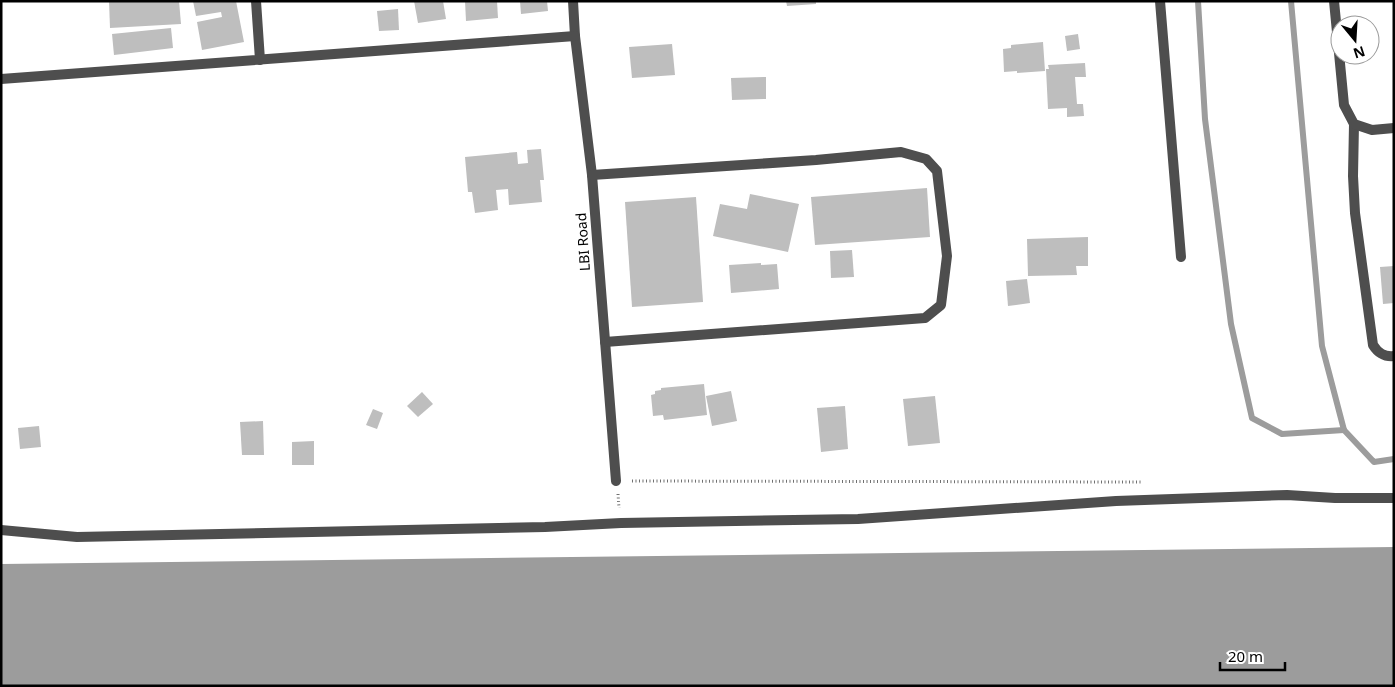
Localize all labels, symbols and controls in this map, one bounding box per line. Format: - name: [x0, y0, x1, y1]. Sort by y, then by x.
- north arrow: [1330, 15, 1380, 65]
- text: N: [1351, 42, 1368, 64]
- street label: LBI Road: [571, 212, 594, 272]
- scale bar: [1220, 640, 1285, 672]
- text: 20 m: [1228, 646, 1263, 666]

